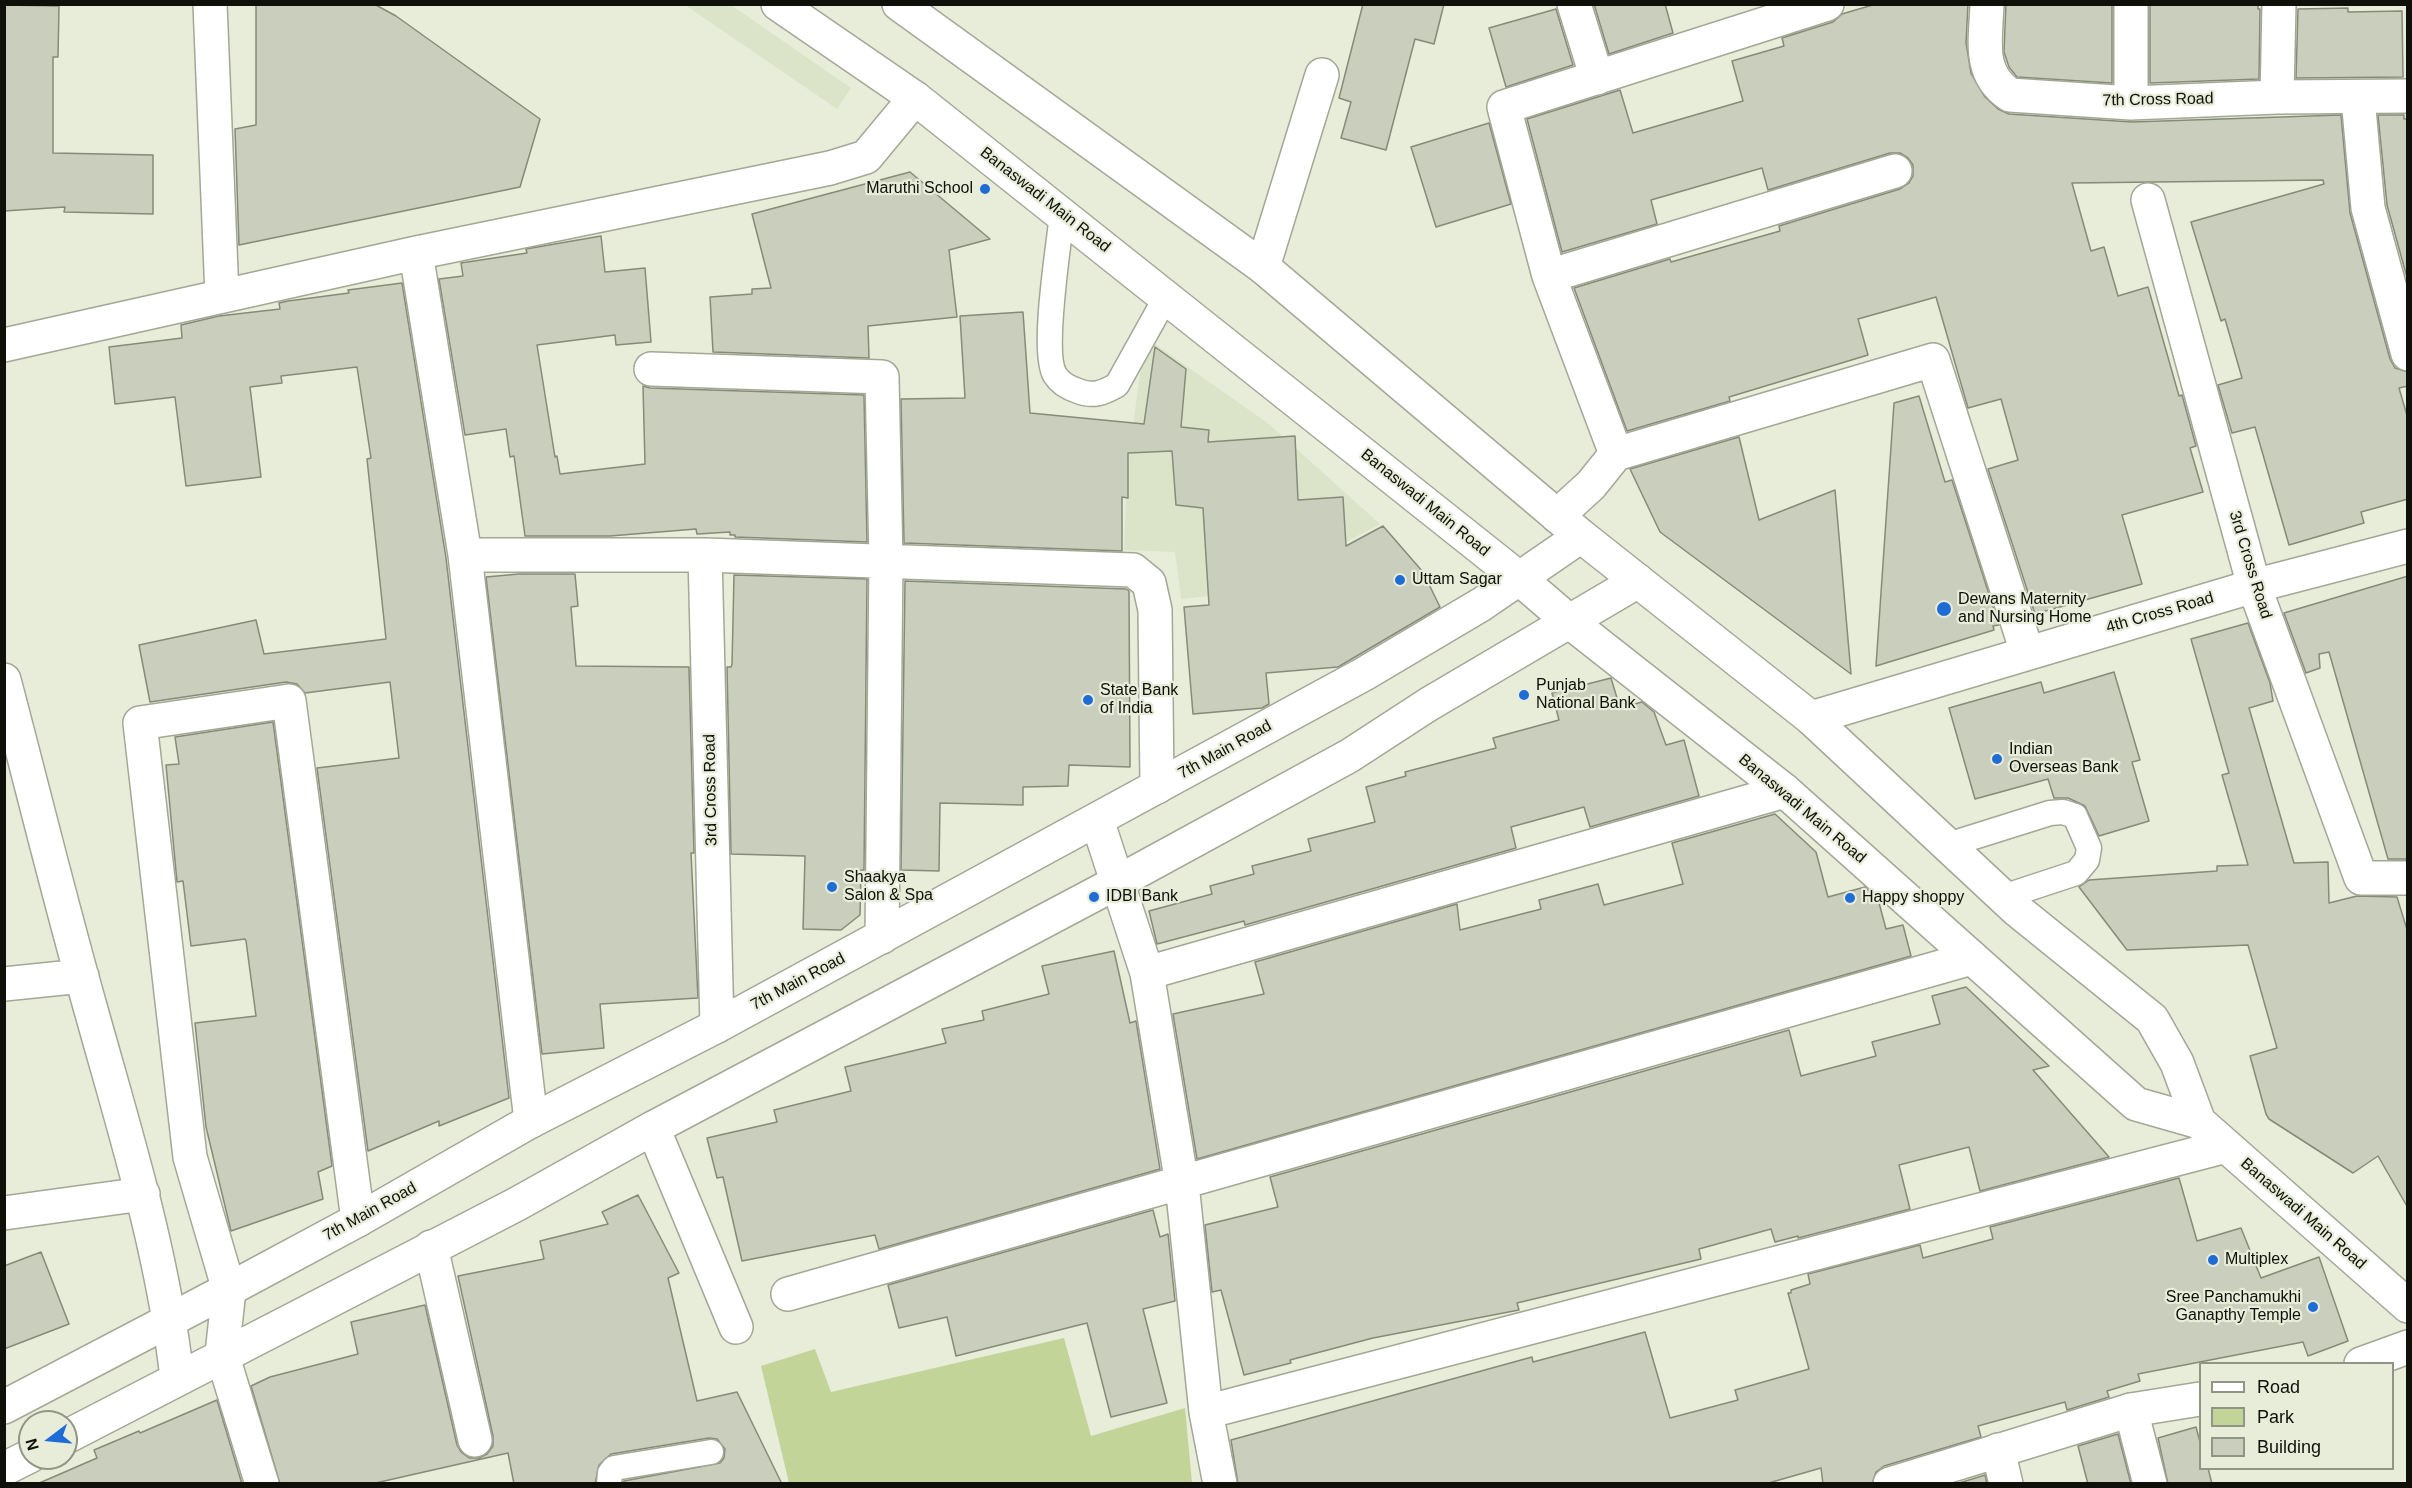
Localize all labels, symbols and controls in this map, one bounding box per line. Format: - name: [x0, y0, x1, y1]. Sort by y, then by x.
- street label: 7th Cross Road: [2102, 89, 2214, 111]
- street label: Banaswadi Main Road: [976, 143, 1114, 257]
- place label: Maruthi School: [866, 179, 973, 199]
- marker: Maruthi School: [978, 182, 992, 196]
- street label: Banaswadi Main Road: [1357, 445, 1493, 561]
- street label: 3rd Cross Road: [2224, 509, 2276, 621]
- place label: Uttam Sagar: [1412, 570, 1502, 590]
- marker: Uttam Sagar: [1393, 573, 1407, 587]
- street label: 4th Cross Road: [2104, 588, 2216, 638]
- place label: Dewans Maternity and Nursing Home: [1958, 590, 2091, 628]
- marker: Dewans Maternity and Nursing Home: [1935, 600, 1953, 618]
- place label: Punjab National Bank: [1536, 676, 1636, 714]
- place label: State Bank of India: [1100, 681, 1178, 719]
- marker: Punjab National Bank: [1517, 688, 1531, 702]
- marker: State Bank of India: [1081, 693, 1095, 707]
- street label: 7th Main Road: [1175, 716, 1275, 784]
- street label: 3rd Cross Road: [700, 734, 722, 846]
- place label: Indian Overseas Bank: [2009, 740, 2118, 778]
- street label: Banaswadi Main Road: [1735, 750, 1869, 868]
- marker: Indian Overseas Bank: [1990, 752, 2004, 766]
- place label: Shaakya Salon & Spa: [844, 868, 933, 906]
- marker: Shaakya Salon & Spa: [825, 880, 839, 894]
- place label: IDBI Bank: [1106, 887, 1178, 907]
- place label: Happy shoppy: [1862, 888, 1964, 908]
- marker: IDBI Bank: [1087, 890, 1101, 904]
- marker: Happy shoppy: [1843, 891, 1857, 905]
- street label: 7th Main Road: [748, 949, 848, 1015]
- street label: Banaswadi Main Road: [2236, 1154, 2370, 1274]
- street label: 7th Main Road: [320, 1178, 420, 1246]
- place label: Multiplex: [2225, 1250, 2288, 1270]
- marker: Multiplex: [2206, 1253, 2220, 1267]
- place label: Sree Panchamukhi Ganapthy Temple: [2166, 1288, 2301, 1326]
- marker: Sree Panchamukhi Ganapthy Temple: [2306, 1300, 2320, 1314]
- legend: [2199, 1362, 2394, 1470]
- text: Road: [2257, 1377, 2300, 1397]
- text: Park: [2257, 1407, 2294, 1427]
- north arrow: [18, 1410, 78, 1470]
- text: N: [22, 1437, 42, 1452]
- text: Building: [2257, 1437, 2321, 1457]

